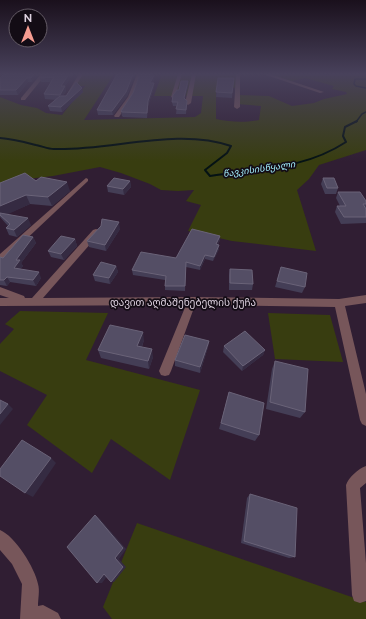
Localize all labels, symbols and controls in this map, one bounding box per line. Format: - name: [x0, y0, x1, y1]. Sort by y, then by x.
- north arrow: [8, 8, 48, 48]
- text: N: [24, 12, 32, 25]
- water label: წავკისისწყალი: [222, 159, 297, 180]
- street label: დავით აღმაშენებელის ქუჩა: [110, 297, 256, 309]

